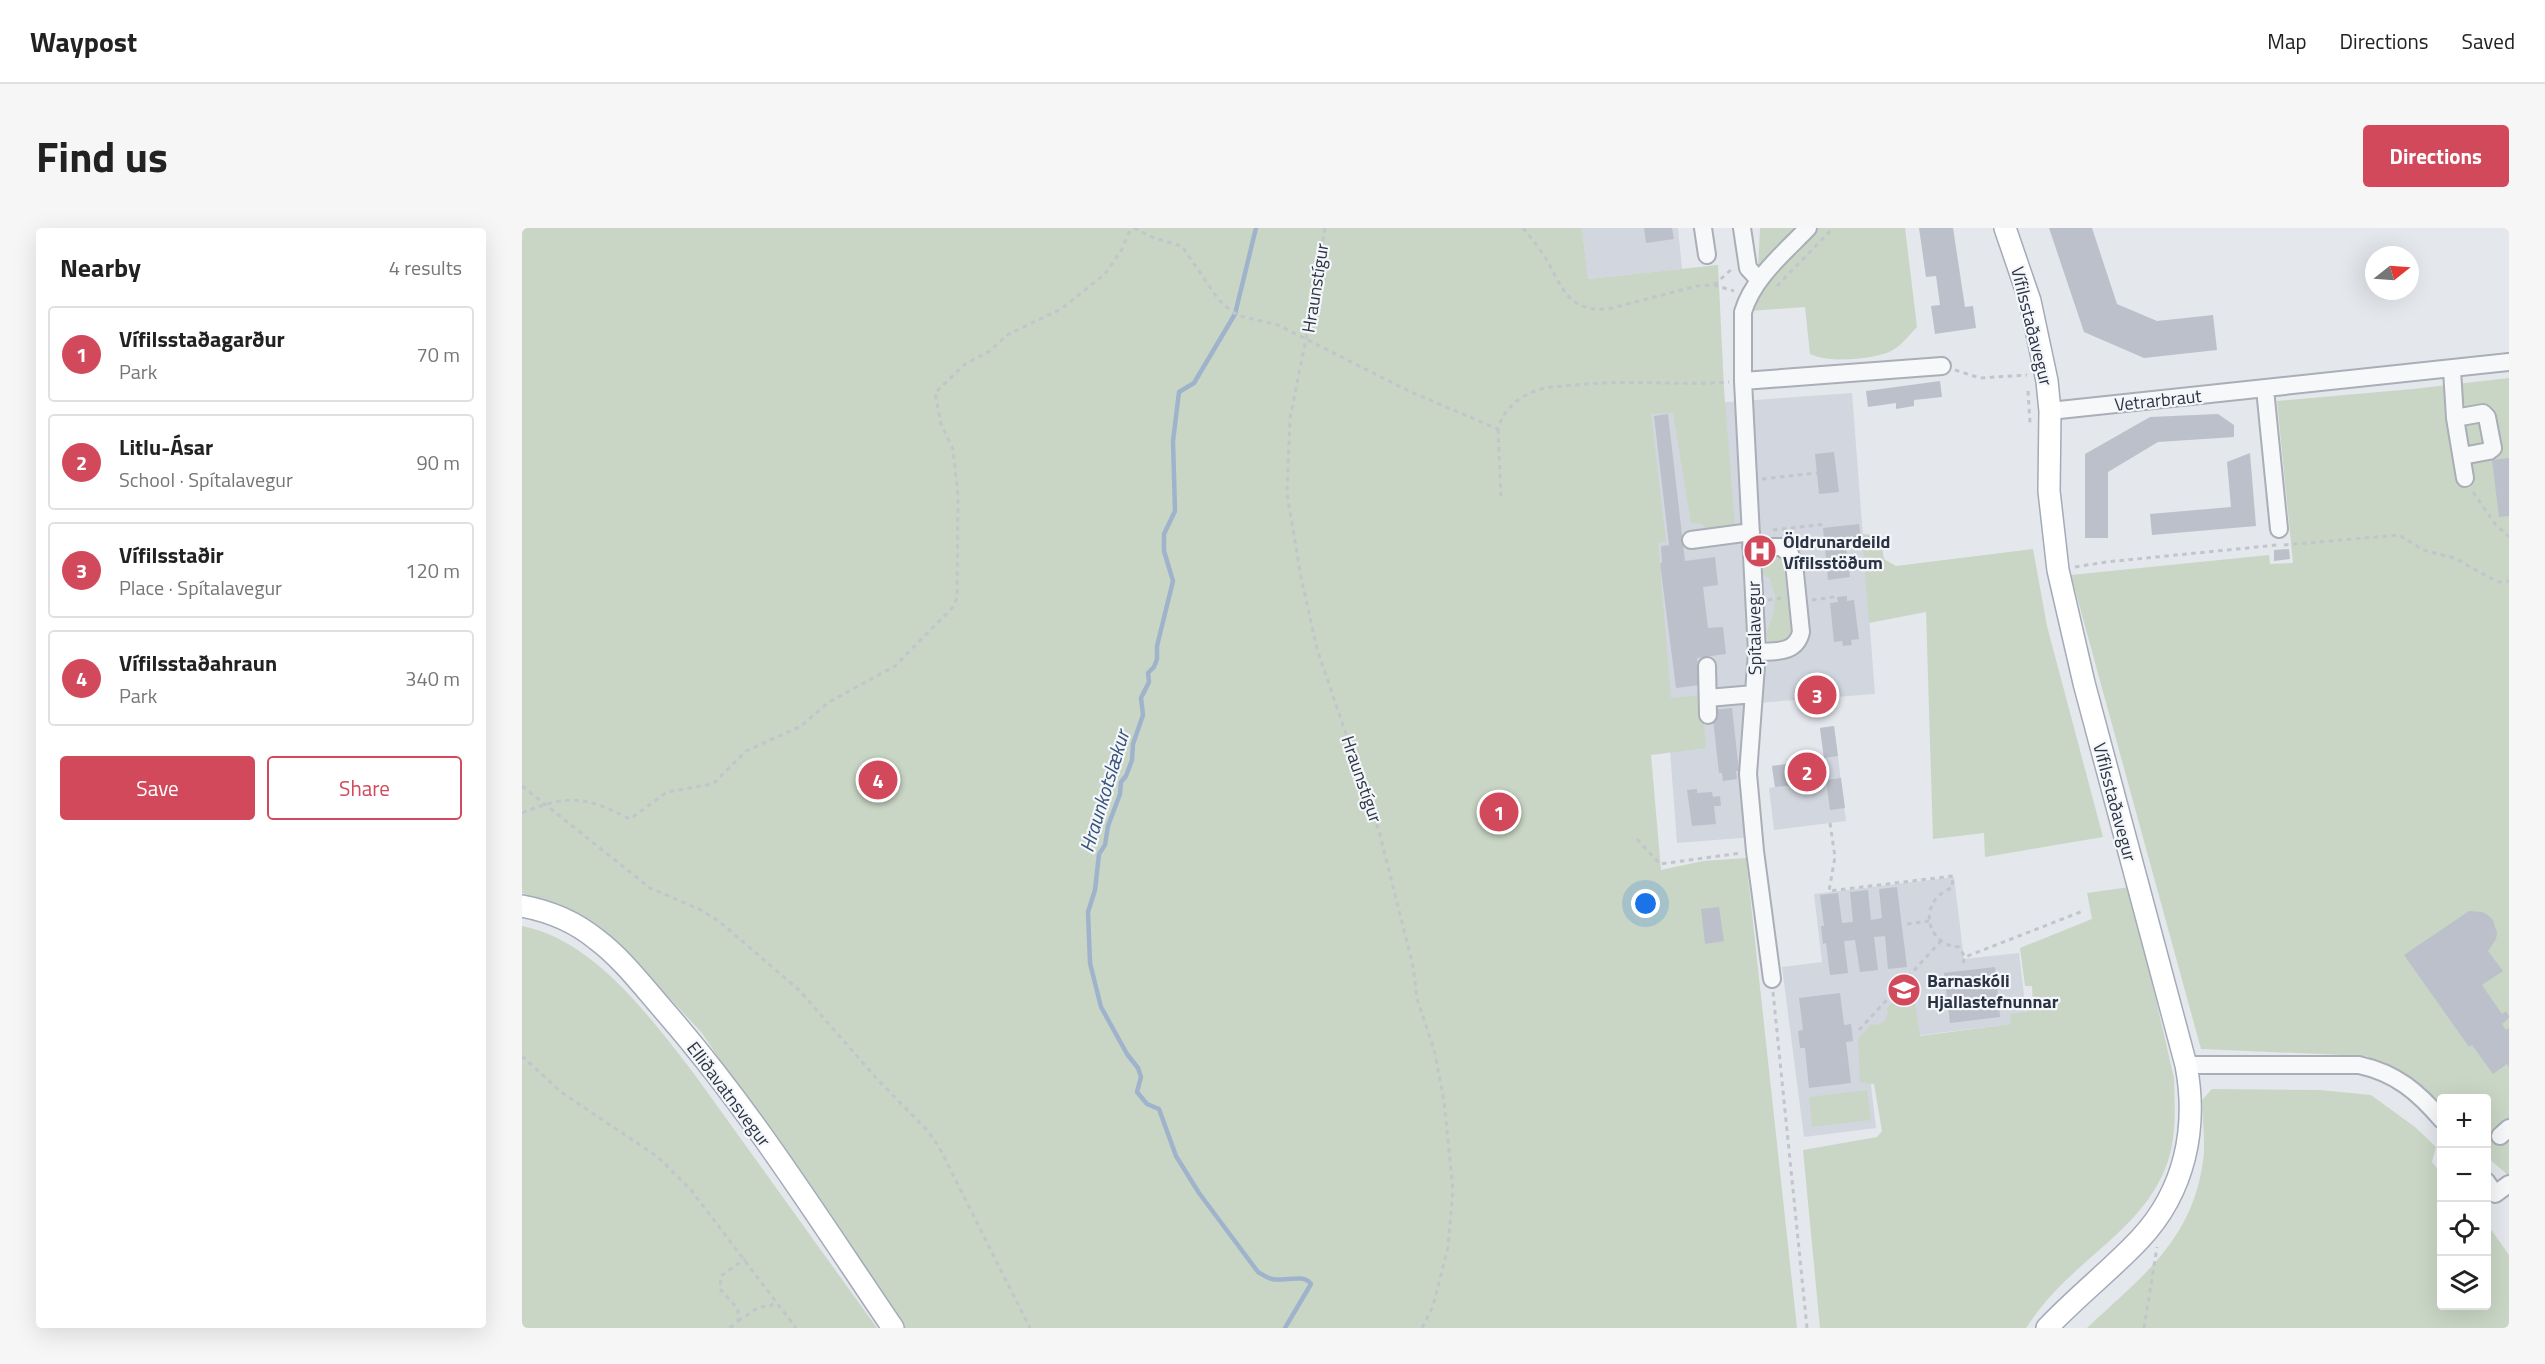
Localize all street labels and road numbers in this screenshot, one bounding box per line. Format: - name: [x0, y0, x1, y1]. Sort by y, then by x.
- street label: Hraunstígur: [1295, 241, 1335, 335]
- street label: Vífilsstaðavegur: [2004, 264, 2060, 388]
- street label: Vetrarbraut: [2113, 382, 2204, 418]
- street label: Spítalavegur: [1740, 581, 1768, 675]
- street label: Hraunstígur: [1335, 732, 1389, 826]
- street label: Vífilsstaðavegur: [2086, 740, 2144, 864]
- street label: Elliðavatnsvegur: [680, 1036, 778, 1152]

